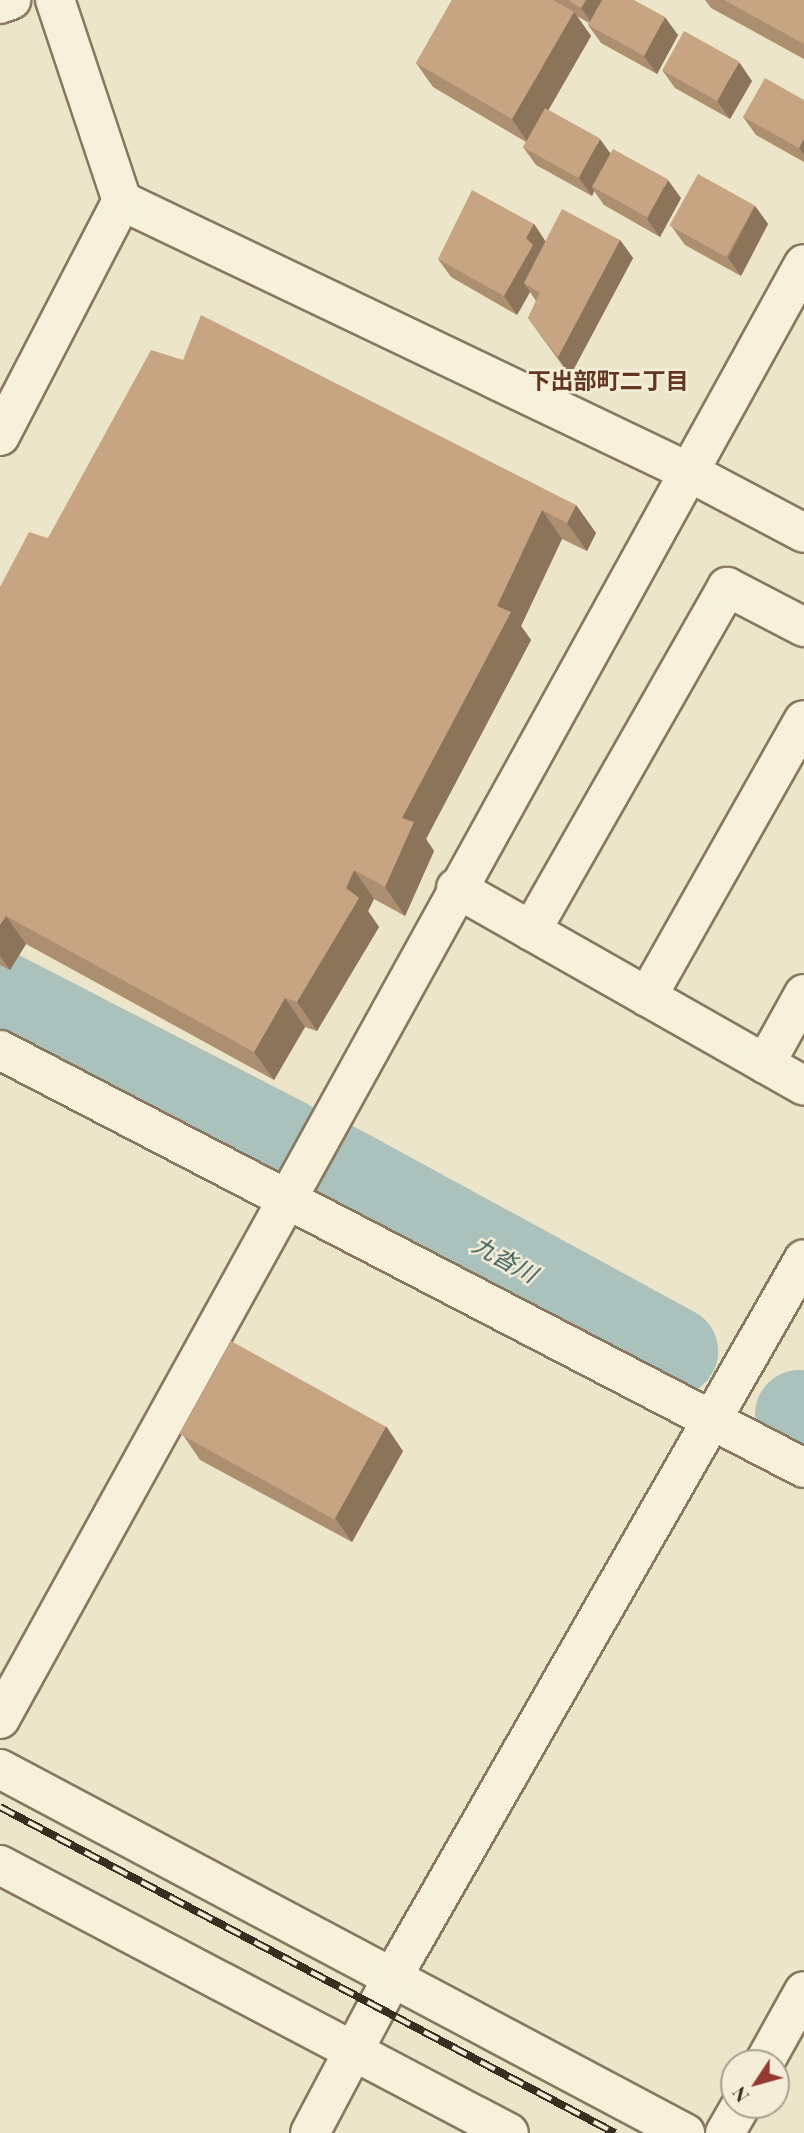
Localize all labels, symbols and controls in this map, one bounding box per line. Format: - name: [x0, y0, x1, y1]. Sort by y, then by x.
- district label: 下出部町二丁目: [528, 366, 688, 394]
- water label: 九沓川: [468, 1230, 542, 1288]
- north arrow: [720, 2049, 790, 2119]
- text: N: [725, 2082, 754, 2108]

